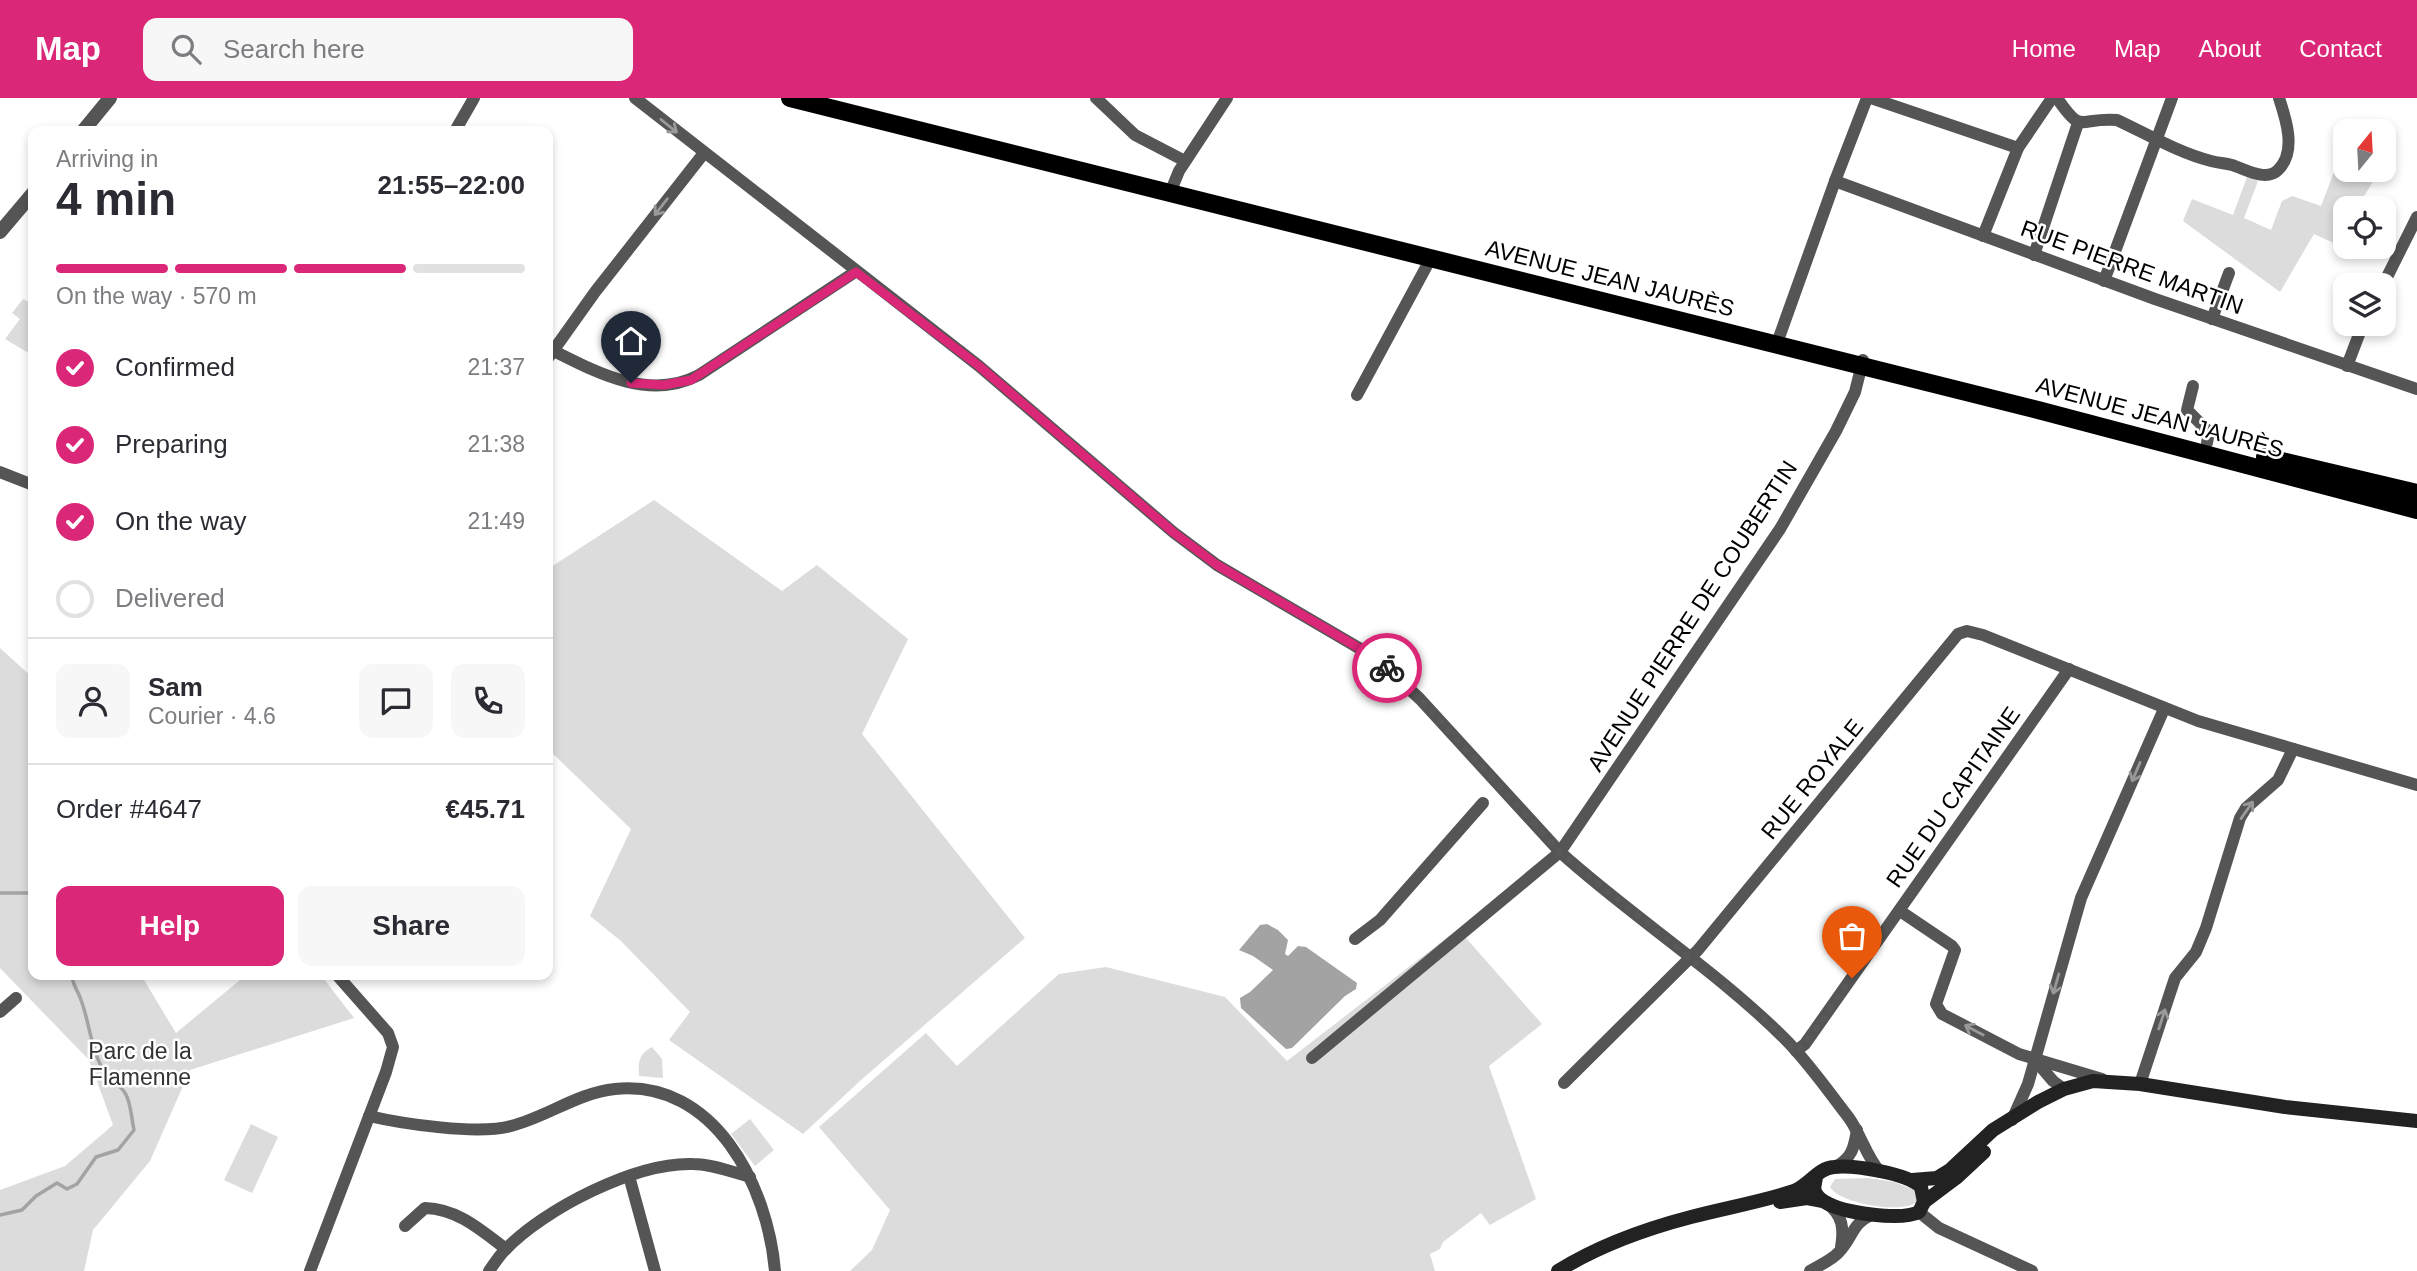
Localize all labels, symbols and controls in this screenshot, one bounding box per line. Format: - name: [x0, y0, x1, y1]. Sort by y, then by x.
- search box: [143, 18, 633, 81]
- text: Map: [35, 30, 101, 67]
- icon: search: [167, 30, 205, 68]
- text: Search here: [223, 34, 365, 64]
- text: Home: [2012, 35, 2076, 62]
- text: Map: [2114, 35, 2161, 62]
- text: About: [2199, 35, 2261, 62]
- text: Contact: [2299, 35, 2382, 62]
- one-way arrow: [660, 118, 678, 133]
- north arrow: [2333, 119, 2396, 182]
- map controls: [2333, 119, 2396, 336]
- text: Arriving in: [56, 146, 158, 172]
- text: 21:55–22:00: [378, 170, 525, 200]
- text: 4 min: [56, 173, 176, 225]
- button: locate: [2333, 196, 2396, 259]
- one-way arrow: [654, 197, 669, 215]
- street label: RUE PIERRE MARTIN: [2017, 215, 2247, 319]
- street label: AVENUE JEAN JAURÈS: [1483, 235, 1737, 321]
- button: layers: [2333, 273, 2396, 336]
- text: On the way · 570 m: [56, 283, 257, 309]
- pin: [601, 311, 661, 383]
- icon: home: [612, 322, 650, 360]
- icon: check: [56, 349, 94, 387]
- text: Confirmed: [115, 352, 235, 382]
- text: 21:37: [467, 354, 525, 380]
- street label: AVENUE JEAN JAURÈS: [2033, 371, 2287, 463]
- icon: check: [56, 426, 94, 464]
- text: Preparing: [115, 429, 228, 459]
- text: 21:38: [467, 431, 525, 457]
- street label: AVENUE PIERRE DE COUBERTIN: [1582, 456, 1802, 776]
- icon: check: [56, 503, 94, 541]
- text: On the way: [115, 506, 247, 536]
- text: 21:49: [467, 508, 525, 534]
- text: Delivered: [115, 583, 225, 613]
- courier: [1352, 633, 1422, 703]
- icon: bike: [1368, 649, 1406, 687]
- button: person: [56, 664, 130, 738]
- button: chat: [359, 664, 433, 738]
- button: phone: [451, 664, 525, 738]
- text: Sam: [148, 672, 203, 702]
- street label: RUE DU CAPITAINE: [1881, 702, 2025, 892]
- text: Courier · 4.6: [148, 703, 276, 729]
- street label: RUE ROYALE: [1756, 714, 1868, 844]
- one-way arrow: [2129, 760, 2142, 782]
- text: Order #4647: [56, 794, 202, 824]
- text: €45.71: [445, 794, 525, 824]
- one-way arrow: [2239, 801, 2254, 820]
- button: Help: [56, 886, 284, 966]
- button: Share: [298, 886, 525, 966]
- pin: [1822, 906, 1882, 978]
- icon: bag: [1833, 917, 1871, 955]
- one-way arrow: [2049, 973, 2062, 995]
- one-way arrow: [2156, 1008, 2169, 1030]
- one-way arrow: [1964, 1023, 1984, 1037]
- park label: Parc de la Flamenne: [88, 1038, 192, 1090]

